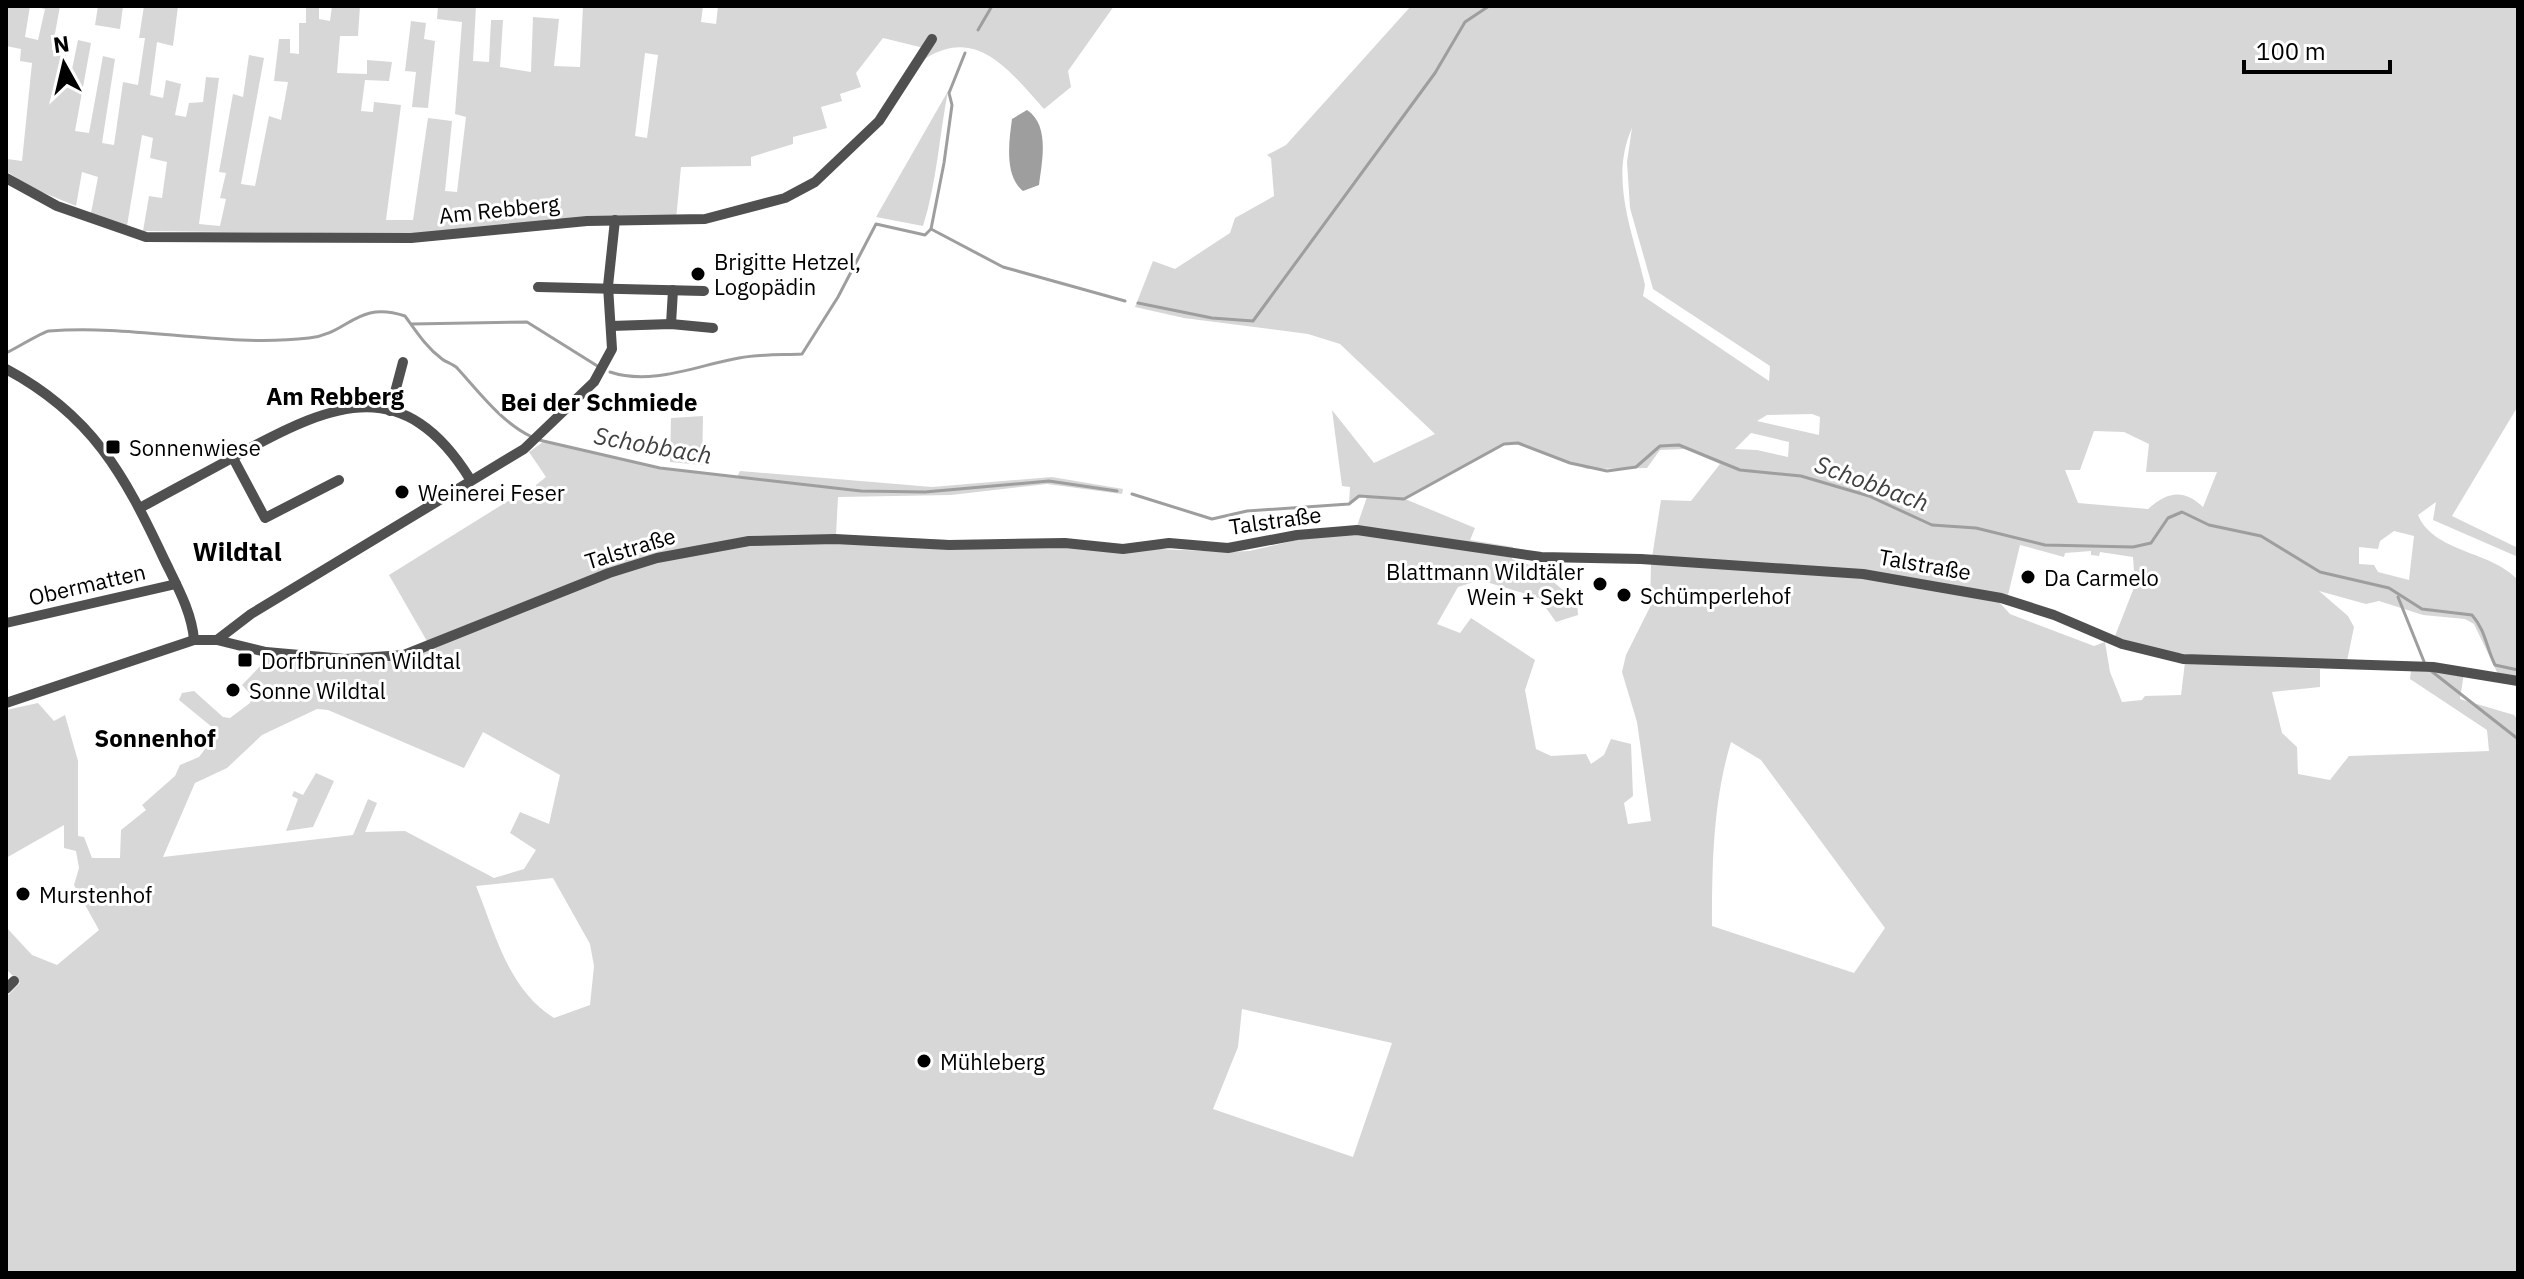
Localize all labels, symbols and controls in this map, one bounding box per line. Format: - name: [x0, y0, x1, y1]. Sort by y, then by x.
- north arrow: [24, 24, 104, 104]
- scale bar: [2244, 24, 2390, 74]
- text: N: [51, 28, 71, 59]
- text: 100 m: [2256, 35, 2326, 67]
- street label: Am Rebberg: [437, 188, 561, 230]
- place label: Brigitte Hetzel, Logopädin: [714, 247, 861, 301]
- marker: Brigitte Hetzel, Logopädin: [689, 265, 707, 283]
- district label: Am Rebberg: [266, 380, 405, 412]
- district label: Bei der Schmiede: [500, 386, 698, 418]
- water label: Schobbach: [592, 419, 714, 471]
- place label: Sonnenwiese: [129, 433, 261, 462]
- marker: Sonnenwiese: [104, 438, 122, 456]
- water label: Schobbach: [1811, 448, 1933, 518]
- place label: Weinerei Feser: [418, 478, 565, 507]
- marker: Weinerei Feser: [393, 483, 411, 501]
- street label: Talstraße: [1227, 499, 1323, 541]
- street label: Talstraße: [581, 521, 679, 575]
- district label: Wildtal: [192, 534, 282, 568]
- street label: Talstraße: [1877, 542, 1973, 586]
- street label: Obermatten: [26, 556, 148, 612]
- place label: Blattmann Wildtäler Wein + Sekt: [1386, 557, 1584, 611]
- place label: Da Carmelo: [2044, 563, 2159, 592]
- marker: Da Carmelo: [2019, 568, 2037, 586]
- marker: Blattmann Wildtäler Wein + Sekt: [1591, 575, 1609, 593]
- place label: Schümperlehof: [1640, 581, 1791, 610]
- marker: Schümperlehof: [1615, 586, 1633, 604]
- place label: Dorfbrunnen Wildtal: [261, 646, 461, 675]
- marker: Dorfbrunnen Wildtal: [236, 651, 254, 669]
- place label: Sonne Wildtal: [249, 676, 386, 705]
- marker: Sonne Wildtal: [224, 681, 242, 699]
- district label: Sonnenhof: [94, 722, 216, 754]
- place label: Murstenhof: [39, 880, 152, 909]
- marker: Murstenhof: [14, 885, 32, 903]
- place label: Mühleberg: [940, 1047, 1045, 1076]
- marker: Mühleberg: [915, 1052, 933, 1070]

